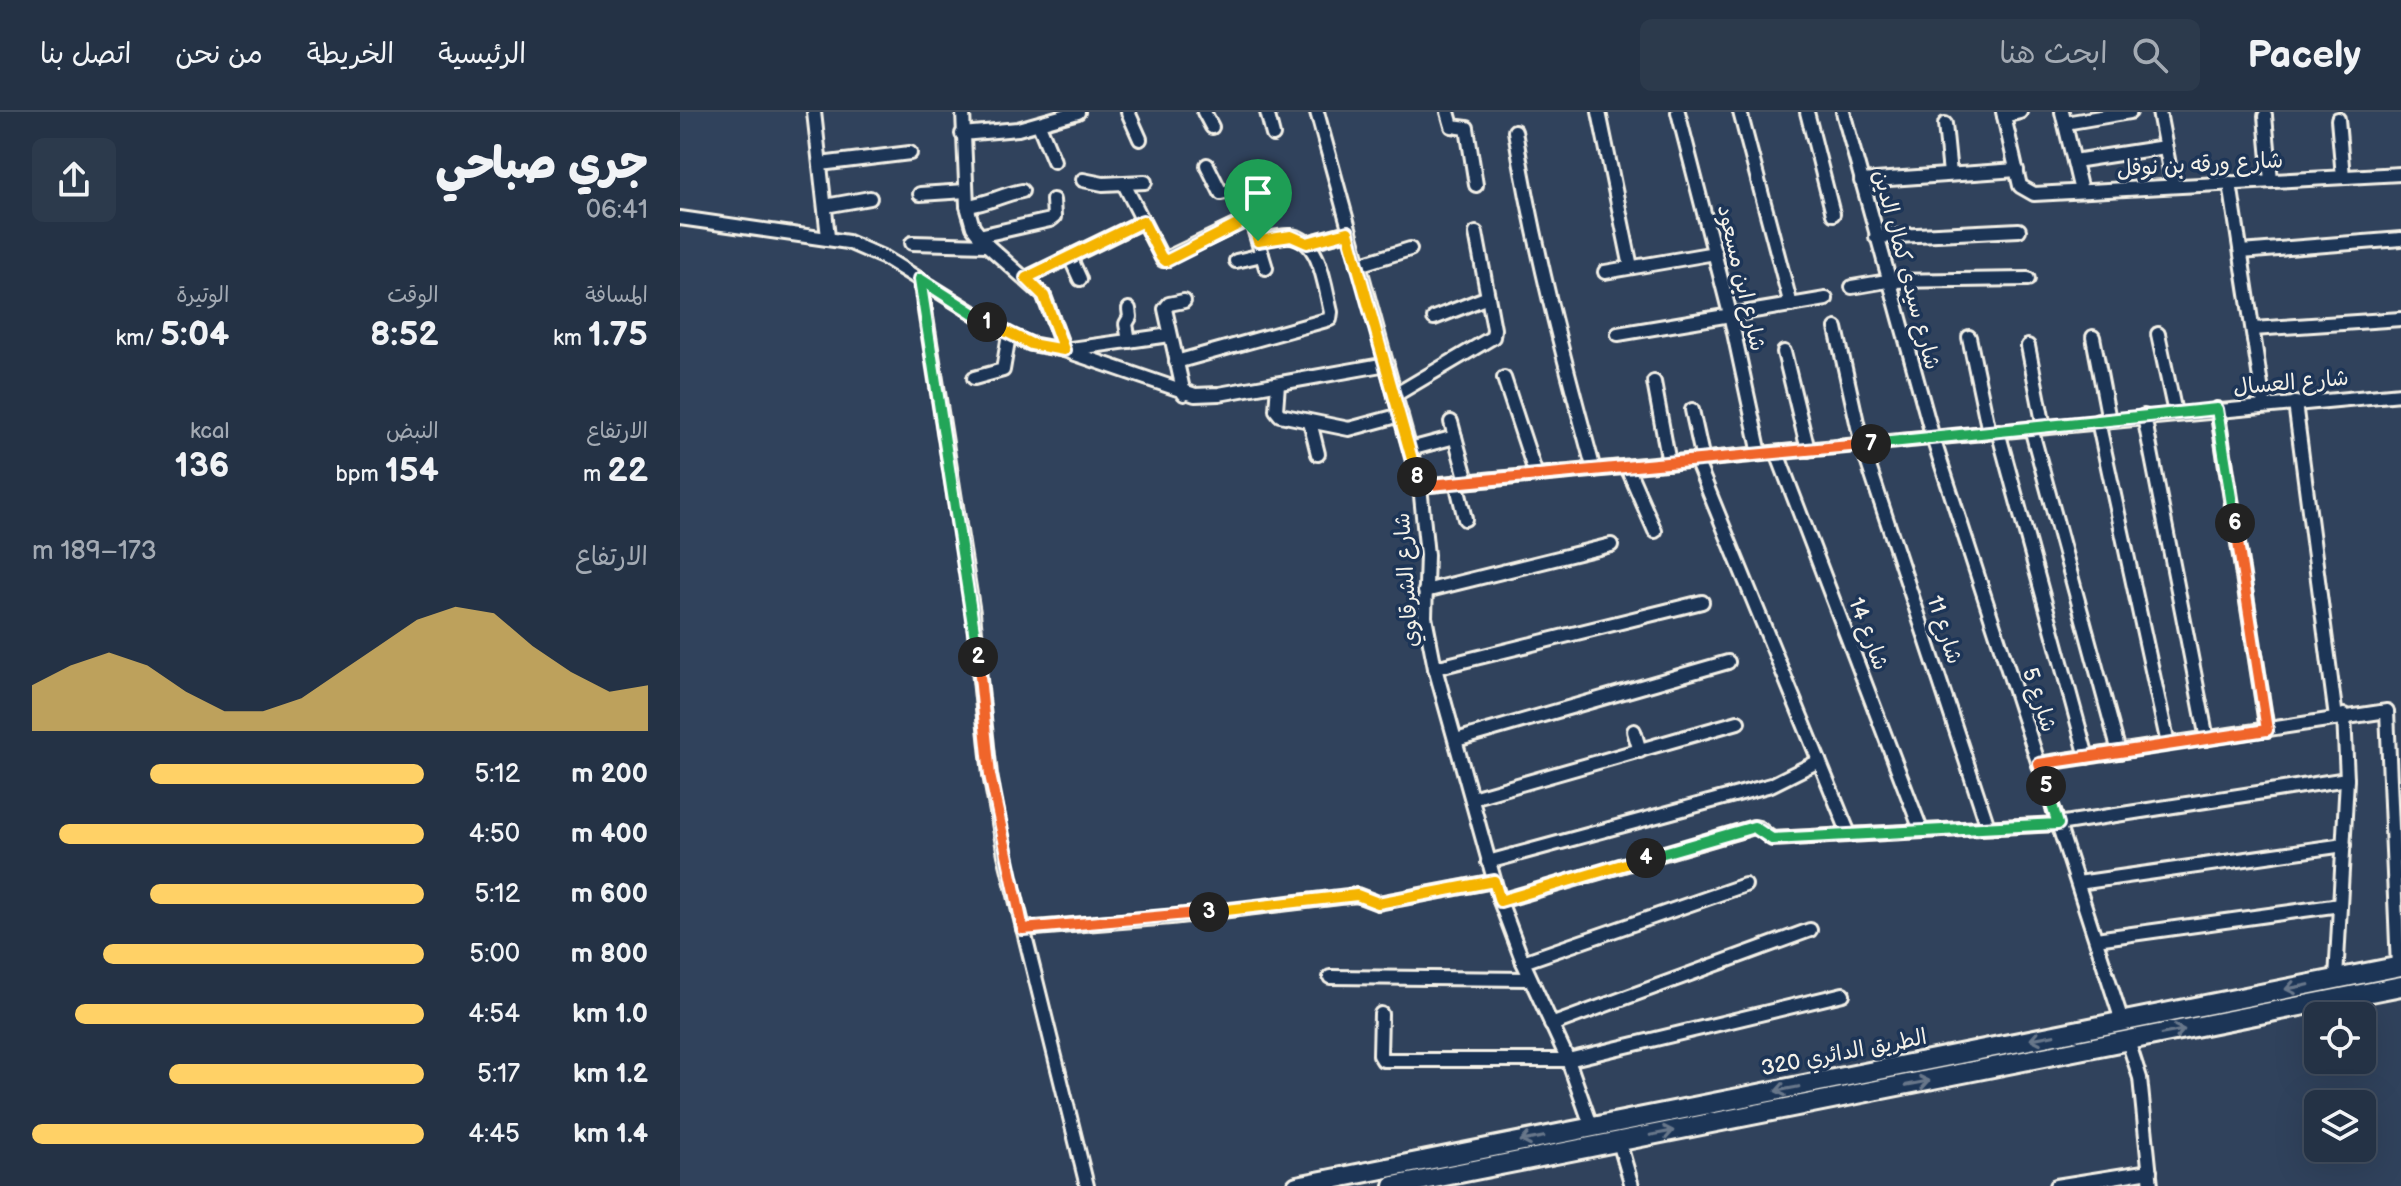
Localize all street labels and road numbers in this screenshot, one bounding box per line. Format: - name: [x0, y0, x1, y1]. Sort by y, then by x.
- street label: شارع ورقه بن نوفل: [2116, 147, 2284, 184]
- street label: شارع سيدى كمال الدين: [1865, 167, 1946, 373]
- street label: شارع ابن مسعود: [1710, 202, 1771, 354]
- street label: شارع العسال: [2232, 365, 2350, 402]
- street label: شارع الشرقاوي: [1389, 512, 1427, 648]
- street label: شارع 11: [1919, 592, 1968, 668]
- street label: شارع 14: [1841, 594, 1894, 674]
- street label: شارع 5: [2015, 664, 2062, 736]
- street label: الطريق الدائري 320: [1759, 1024, 1930, 1084]

